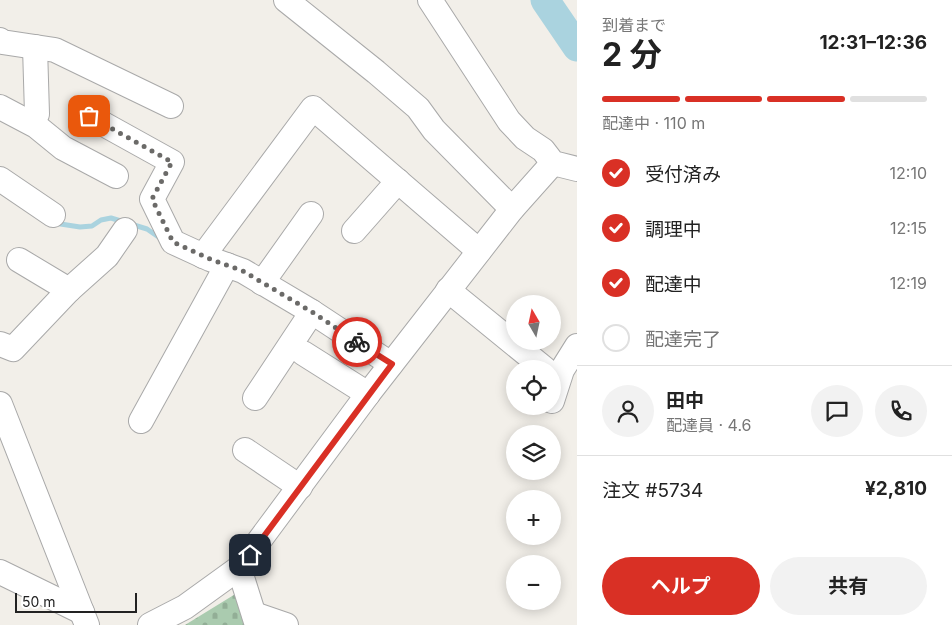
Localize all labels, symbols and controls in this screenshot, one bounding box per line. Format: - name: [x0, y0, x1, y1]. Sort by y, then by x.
- text: 到着まで: [602, 15, 666, 35]
- text: 12:31–12:36: [819, 31, 927, 54]
- text: 2 分: [602, 35, 662, 74]
- pin: [68, 95, 110, 137]
- icon: bag: [75, 102, 103, 130]
- text: 配達中 · 110 m: [602, 113, 705, 133]
- icon: check: [602, 159, 630, 187]
- text: 受付済み: [645, 163, 721, 186]
- text: 12:10: [890, 163, 927, 183]
- icon: check: [602, 214, 630, 242]
- text: 調理中: [645, 218, 702, 241]
- text: 12:15: [890, 218, 927, 238]
- icon: check: [602, 269, 630, 297]
- text: 配達中: [645, 273, 702, 296]
- text: 12:19: [890, 273, 927, 293]
- north arrow: [506, 295, 561, 350]
- map controls: [506, 295, 561, 610]
- courier: [332, 317, 382, 367]
- icon: bike: [343, 328, 371, 356]
- text: 配達完了: [645, 328, 721, 351]
- button: locate: [506, 360, 561, 415]
- button: person: [602, 385, 654, 437]
- button: chat: [811, 385, 863, 437]
- button: phone: [875, 385, 927, 437]
- text: 田中: [666, 389, 704, 412]
- text: 配達員 · 4.6: [666, 415, 752, 435]
- button: layers: [506, 425, 561, 480]
- text: ¥2,810: [865, 477, 927, 500]
- text: 注文 #5734: [602, 479, 703, 502]
- button: +: [506, 490, 561, 545]
- pin: [229, 534, 271, 576]
- icon: home: [236, 541, 264, 569]
- button: −: [506, 555, 561, 610]
- button: ヘルプ: [602, 557, 760, 615]
- button: 共有: [770, 557, 927, 615]
- scale bar: [15, 590, 138, 613]
- text: 50 m: [22, 593, 56, 610]

